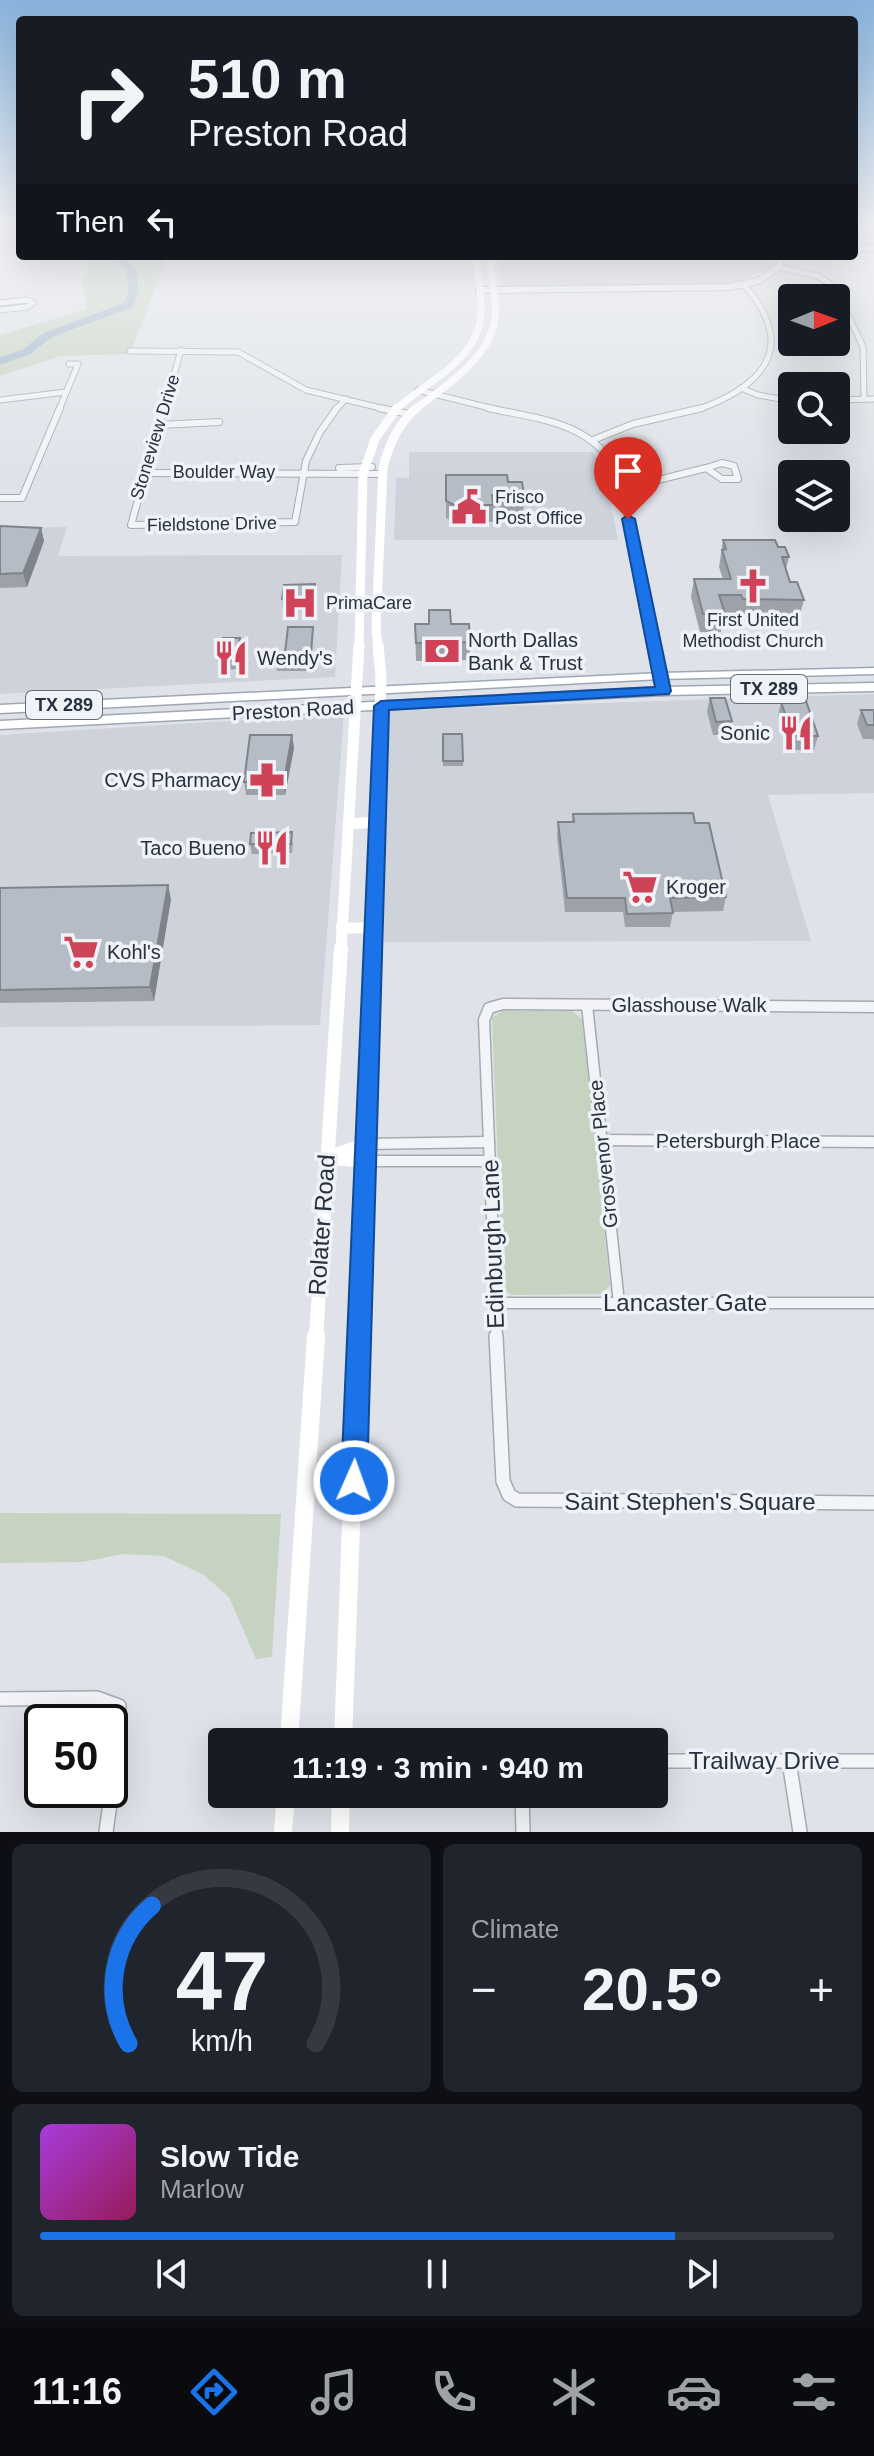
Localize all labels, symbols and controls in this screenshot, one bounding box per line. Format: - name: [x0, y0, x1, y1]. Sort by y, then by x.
- text: 510 m: [188, 47, 347, 110]
- icon: right: [56, 48, 160, 152]
- text: Preston Road: [188, 113, 408, 154]
- icon: left: [140, 200, 184, 244]
- text: Then: [56, 205, 124, 238]
- north arrow: [778, 284, 850, 356]
- map controls: [778, 284, 850, 532]
- street label: Stoneview Drive: [126, 372, 184, 502]
- button: search: [778, 372, 850, 444]
- pin: [594, 437, 662, 519]
- icon: arrive: [606, 449, 650, 493]
- button: layers: [778, 460, 850, 532]
- street label: Boulder Way: [173, 462, 275, 482]
- place label: Frisco Post Office: [495, 487, 583, 528]
- public building icon: Frisco Post Office: [450, 488, 488, 526]
- street label: Fieldstone Drive: [147, 513, 277, 535]
- church icon: First United Methodist Church: [734, 567, 772, 605]
- hospital icon: PrimaCare: [281, 584, 319, 622]
- place label: PrimaCare: [326, 593, 412, 613]
- place label: First United Methodist Church: [682, 610, 824, 651]
- place label: North Dallas Bank & Trust: [468, 629, 583, 674]
- bank icon: North Dallas Bank & Trust: [423, 632, 461, 670]
- restaurant icon: Wendy's: [212, 639, 250, 677]
- place label: Wendy's: [257, 647, 333, 669]
- road number: TX 289: [731, 675, 807, 703]
- road number: TX 289: [26, 691, 102, 719]
- street label: Preston Road: [231, 696, 355, 724]
- restaurant icon: Sonic: [777, 714, 815, 752]
- place label: Sonic: [720, 722, 770, 744]
- pharmacy icon: CVS Pharmacy: [248, 761, 286, 799]
- place label: CVS Pharmacy: [104, 769, 241, 791]
- restaurant icon: Taco Bueno: [253, 829, 291, 867]
- place label: Taco Bueno: [140, 837, 246, 859]
- supermarket icon: Kroger: [621, 868, 659, 906]
- place label: Kroger: [666, 876, 726, 898]
- supermarket icon: Kohl's: [62, 933, 100, 971]
- place label: Kohl's: [107, 941, 161, 963]
- street label: Glasshouse Walk: [612, 994, 767, 1016]
- street label: Grosvenor Place: [584, 1079, 622, 1229]
- street label: Petersburgh Place: [656, 1130, 820, 1152]
- street label: Rolater Road: [303, 1153, 340, 1296]
- street label: Edinburgh Lane: [476, 1159, 509, 1329]
- street label: Lancaster Gate: [603, 1289, 767, 1316]
- position arrow: [312, 1439, 396, 1523]
- street label: Saint Stephen's Square: [564, 1488, 816, 1515]
- speed limit sign: 50: [24, 1704, 128, 1808]
- street label: Trailway Drive: [688, 1747, 840, 1774]
- text: 11:19 · 3 min · 940 m: [292, 1751, 584, 1784]
- text: Climate: [471, 1914, 559, 1944]
- text: 47: [175, 1935, 268, 2028]
- text: 20.5°: [582, 1956, 723, 2023]
- text: −: [471, 1965, 497, 2014]
- text: +: [808, 1965, 834, 2014]
- text: km/h: [191, 2025, 252, 2057]
- text: Slow Tide: [160, 2140, 299, 2173]
- text: Marlow: [160, 2174, 244, 2204]
- icon: previous: [150, 2252, 194, 2296]
- icon: pause: [415, 2252, 459, 2296]
- icon: next: [680, 2252, 724, 2296]
- icon: directions: [186, 2364, 242, 2420]
- icon: music: [306, 2364, 362, 2420]
- icon: phone: [426, 2364, 482, 2420]
- icon: climate: [546, 2364, 602, 2420]
- icon: car: [666, 2364, 722, 2420]
- icon: filters: [786, 2364, 842, 2420]
- text: 11:16: [32, 2371, 122, 2412]

